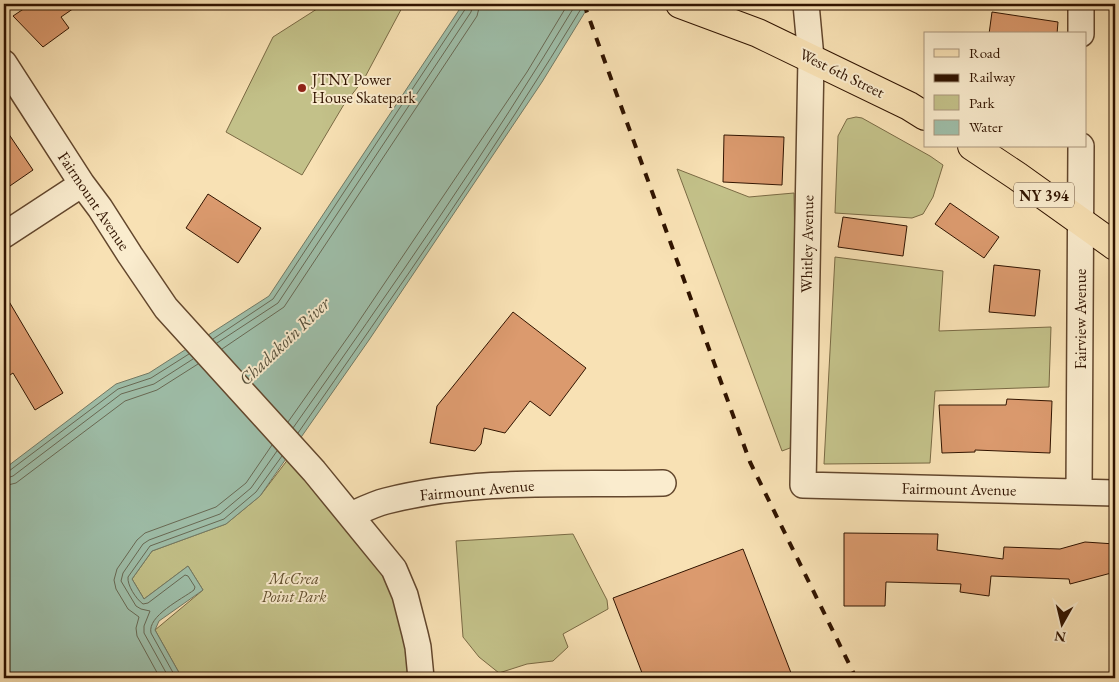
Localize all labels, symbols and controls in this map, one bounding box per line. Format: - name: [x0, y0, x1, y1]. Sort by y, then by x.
- legend: [924, 32, 1086, 148]
- street label: West 6th Street: [796, 43, 888, 103]
- text: Road: [969, 43, 1001, 62]
- text: Railway: [969, 67, 1016, 86]
- place label: JTNY Power House Skatepark: [310, 69, 416, 108]
- marker: JTNY Power House Skatepark: [296, 82, 308, 94]
- text: Park: [969, 93, 996, 112]
- text: Water: [969, 117, 1003, 136]
- street label: Fairmount Avenue: [53, 148, 135, 254]
- road number: NY 394: [1014, 182, 1074, 208]
- street label: Whitley Avenue: [796, 195, 818, 293]
- street label: Fairview Avenue: [1070, 269, 1091, 369]
- water label: Chadakoin River: [234, 291, 335, 390]
- street label: Fairmount Avenue: [419, 475, 535, 505]
- street label: Fairmount Avenue: [901, 478, 1017, 500]
- park label: McCrea Point Park: [261, 568, 327, 607]
- north arrow: [1036, 600, 1086, 650]
- text: N: [1053, 627, 1067, 647]

